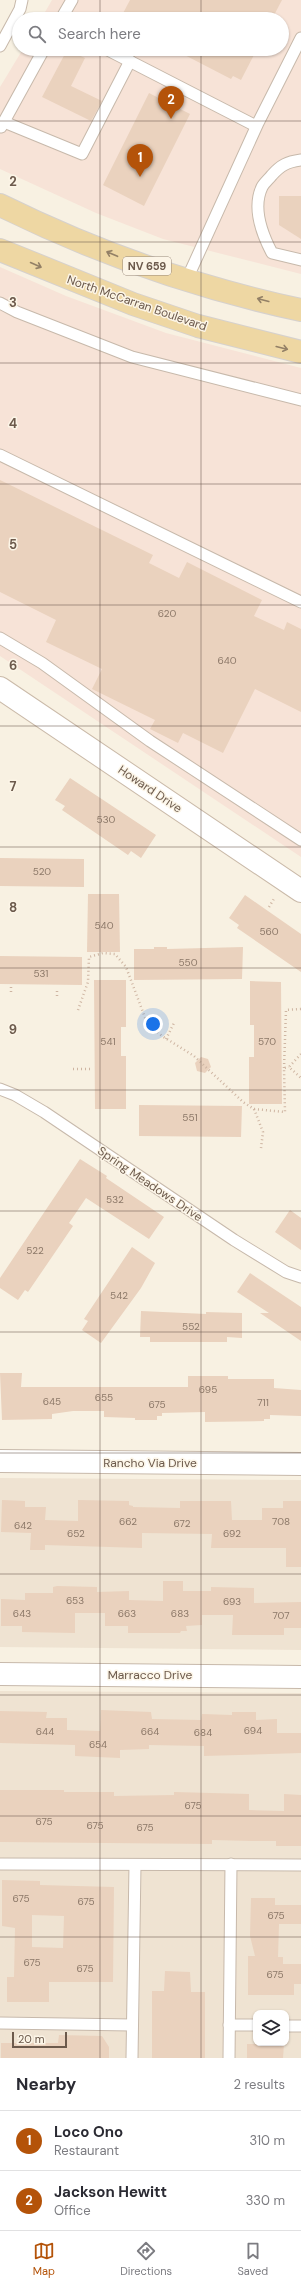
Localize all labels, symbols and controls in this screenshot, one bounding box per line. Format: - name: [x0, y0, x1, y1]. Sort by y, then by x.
- search box: [12, 12, 289, 56]
- icon: search: [26, 23, 48, 45]
- text: Search here: [58, 24, 141, 44]
- pin: 2: [158, 86, 184, 119]
- pin: 1: [127, 144, 153, 177]
- text: 2: [9, 173, 17, 190]
- one-way arrow: [107, 249, 119, 257]
- road number: NV 659: [123, 257, 171, 275]
- one-way arrow: [29, 262, 41, 270]
- street label: North McCarran Boulevard: [65, 272, 209, 334]
- text: 3: [9, 294, 17, 311]
- one-way arrow: [257, 296, 270, 304]
- one-way arrow: [276, 345, 289, 352]
- text: 4: [9, 415, 17, 432]
- text: 5: [9, 536, 17, 553]
- house number: 620: [158, 607, 176, 620]
- house number: 640: [217, 654, 237, 667]
- text: 6: [9, 657, 17, 674]
- street label: Howard Drive: [115, 762, 185, 816]
- text: 7: [10, 778, 17, 795]
- house number: 530: [97, 813, 116, 826]
- house number: 520: [33, 865, 51, 878]
- text: 8: [9, 899, 17, 916]
- house number: 540: [94, 919, 114, 932]
- house number: 560: [259, 925, 279, 938]
- house number: 550: [178, 956, 198, 969]
- house number: 531: [34, 967, 48, 980]
- your location: [143, 1014, 163, 1034]
- text: 9: [9, 1021, 17, 1038]
- house number: 541: [100, 1035, 116, 1048]
- house number: 570: [258, 1035, 276, 1048]
- house number: 551: [182, 1111, 198, 1124]
- street label: Spring Meadows Drive: [94, 1143, 206, 1225]
- house number: 532: [106, 1193, 124, 1206]
- house number: 522: [26, 1244, 44, 1257]
- house number: 542: [110, 1289, 128, 1302]
- house number: 552: [182, 1320, 200, 1333]
- house number: 695: [199, 1383, 217, 1396]
- house number: 655: [95, 1391, 113, 1404]
- house number: 645: [43, 1395, 61, 1408]
- house number: 711: [257, 1396, 269, 1409]
- house number: 675: [148, 1398, 166, 1411]
- street label: Rancho Via Drive: [103, 1455, 197, 1471]
- house number: 662: [119, 1515, 137, 1528]
- house number: 708: [272, 1515, 290, 1528]
- house number: 672: [174, 1517, 191, 1530]
- house number: 642: [14, 1519, 32, 1532]
- house number: 652: [67, 1527, 85, 1540]
- house number: 692: [223, 1527, 241, 1540]
- house number: 653: [66, 1594, 84, 1607]
- house number: 693: [223, 1595, 241, 1608]
- house number: 643: [13, 1607, 31, 1620]
- house number: 663: [118, 1607, 136, 1620]
- house number: 683: [171, 1607, 189, 1620]
- house number: 707: [272, 1609, 290, 1622]
- street label: Marracco Drive: [108, 1667, 192, 1683]
- house number: 694: [244, 1724, 262, 1737]
- house number: 644: [36, 1725, 54, 1738]
- house number: 664: [141, 1725, 159, 1738]
- house number: 684: [194, 1726, 212, 1739]
- house number: 654: [89, 1738, 107, 1751]
- house number: 675: [184, 1799, 202, 1812]
- house number: 675: [35, 1815, 53, 1828]
- house number: 675: [86, 1819, 104, 1832]
- house number: 675: [136, 1821, 154, 1834]
- house number: 675: [12, 1892, 30, 1905]
- house number: 675: [77, 1895, 95, 1908]
- house number: 675: [267, 1909, 285, 1922]
- house number: 675: [23, 1956, 41, 1969]
- house number: 675: [76, 1962, 94, 1975]
- house number: 675: [266, 1968, 284, 1981]
- map controls: [253, 2010, 289, 2046]
- button: layers: [253, 2010, 289, 2046]
- scale bar: [12, 2030, 67, 2049]
- text: 20 m: [18, 2032, 44, 2046]
- text: Nearby: [16, 2073, 76, 2095]
- text: 2 results: [234, 2076, 285, 2093]
- text: Loco Ono: [54, 2122, 123, 2142]
- text: 1: [27, 2132, 31, 2149]
- text: 310 m: [250, 2132, 285, 2149]
- text: Restaurant: [54, 2142, 119, 2159]
- text: Jackson Hewitt: [54, 2182, 167, 2202]
- text: 2: [25, 2192, 33, 2209]
- text: 330 m: [246, 2192, 285, 2209]
- text: Office: [54, 2202, 91, 2219]
- tab: Map: [33, 2240, 55, 2278]
- tab: Directions: [120, 2240, 172, 2278]
- tab: Saved: [237, 2240, 268, 2278]

